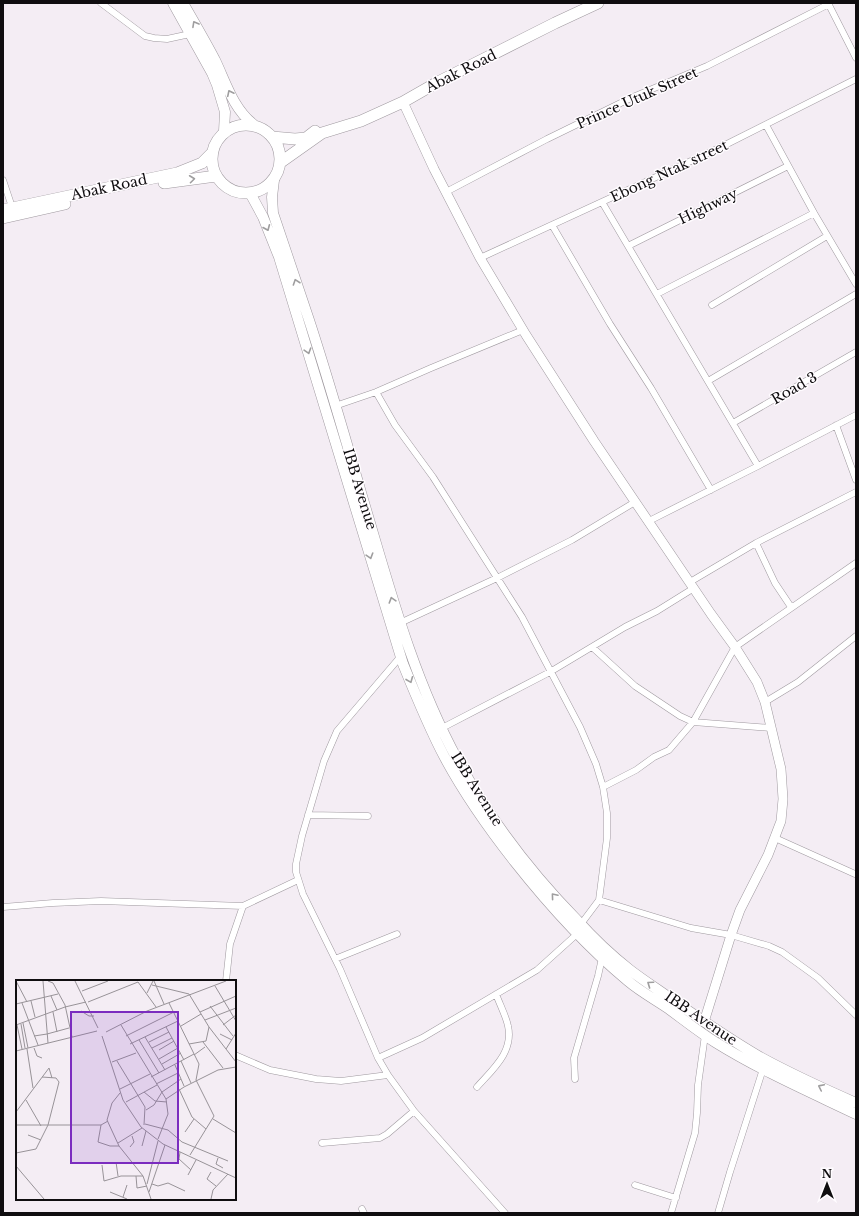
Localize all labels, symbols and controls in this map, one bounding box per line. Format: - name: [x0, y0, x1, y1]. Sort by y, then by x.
- one-way arrow: [192, 20, 199, 28]
- street label: Abak Road: [422, 45, 500, 97]
- street label: Prince Utuk Street: [573, 63, 701, 133]
- one-way arrow: [227, 90, 235, 97]
- street label: Ebong Ntak street: [607, 136, 731, 206]
- street label: Abak Road: [68, 170, 149, 204]
- one-way arrow: [189, 174, 195, 183]
- street label: Highway: [675, 184, 741, 228]
- one-way arrow: [263, 224, 271, 231]
- one-way arrow: [292, 279, 301, 286]
- one-way arrow: [303, 347, 312, 354]
- street label: Road 3: [768, 368, 820, 408]
- street label: IBB Avenue: [339, 446, 381, 532]
- one-way arrow: [365, 552, 374, 559]
- one-way arrow: [388, 597, 397, 604]
- one-way arrow: [405, 676, 413, 683]
- street label: IBB Avenue: [447, 749, 507, 829]
- one-way arrow: [552, 893, 559, 901]
- inset map: [16, 980, 236, 1200]
- one-way arrow: [647, 982, 654, 989]
- street label: IBB Avenue: [661, 987, 741, 1049]
- one-way arrow: [817, 1084, 825, 1092]
- north arrow: [807, 1164, 847, 1204]
- text: N: [822, 1167, 833, 1181]

